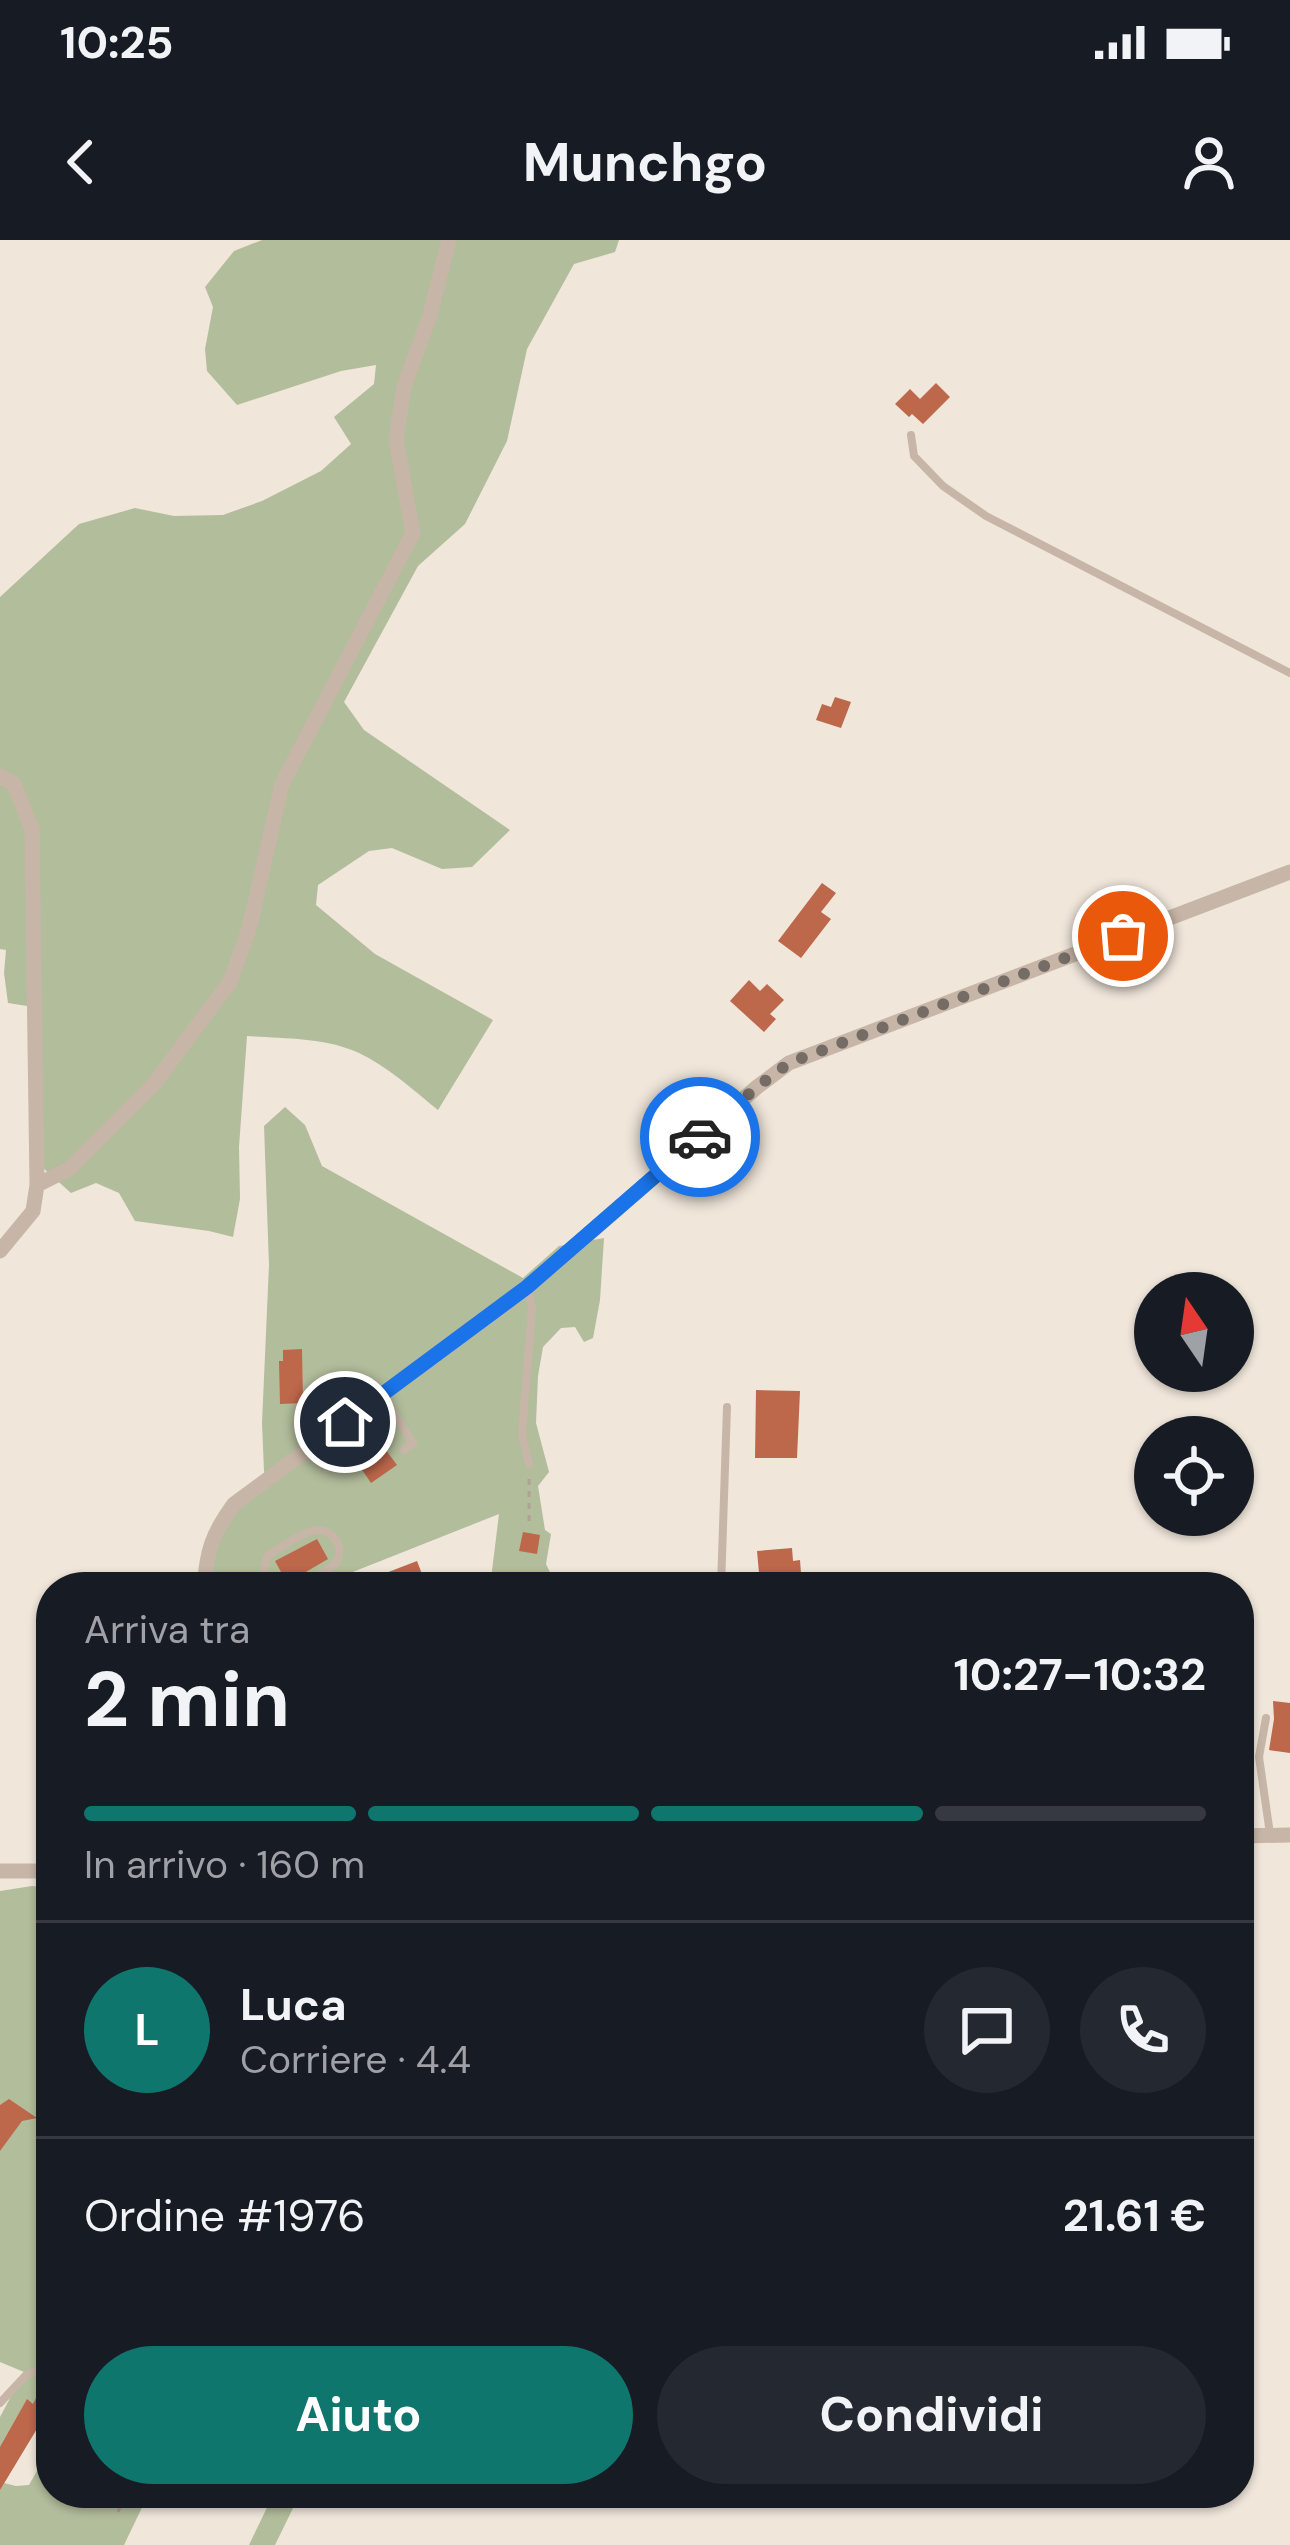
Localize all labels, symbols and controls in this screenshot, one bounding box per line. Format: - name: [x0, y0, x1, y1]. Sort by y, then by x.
- text: 10:25: [60, 13, 173, 72]
- text: Munchgo: [523, 127, 767, 198]
- icon: back: [48, 129, 114, 195]
- icon: person: [1176, 129, 1242, 195]
- pin: [1072, 885, 1174, 987]
- icon: bag: [1090, 903, 1156, 969]
- courier: [640, 1077, 760, 1197]
- icon: car: [667, 1104, 733, 1170]
- north arrow: [1134, 1272, 1254, 1392]
- map controls: [1134, 1272, 1254, 1536]
- pin: [294, 1371, 396, 1473]
- icon: home: [312, 1389, 378, 1455]
- button: locate: [1134, 1416, 1254, 1536]
- text: Arriva tra: [84, 1604, 250, 1655]
- text: 10:27–10:32: [953, 1645, 1206, 1704]
- text: 2 min: [84, 1649, 290, 1750]
- text: In arrivo · 160 m: [84, 1839, 365, 1890]
- button: chat: [924, 1967, 1050, 2093]
- button: phone: [1080, 1967, 1206, 2093]
- text: Luca: [240, 1975, 347, 2034]
- text: L: [134, 2000, 160, 2059]
- text: Corriere · 4.4: [240, 2034, 471, 2085]
- text: Ordine #1976: [84, 2186, 365, 2245]
- text: 21.61 €: [1063, 2186, 1206, 2245]
- button: Aiuto: [84, 2346, 633, 2484]
- button: Condividi: [657, 2346, 1206, 2484]

